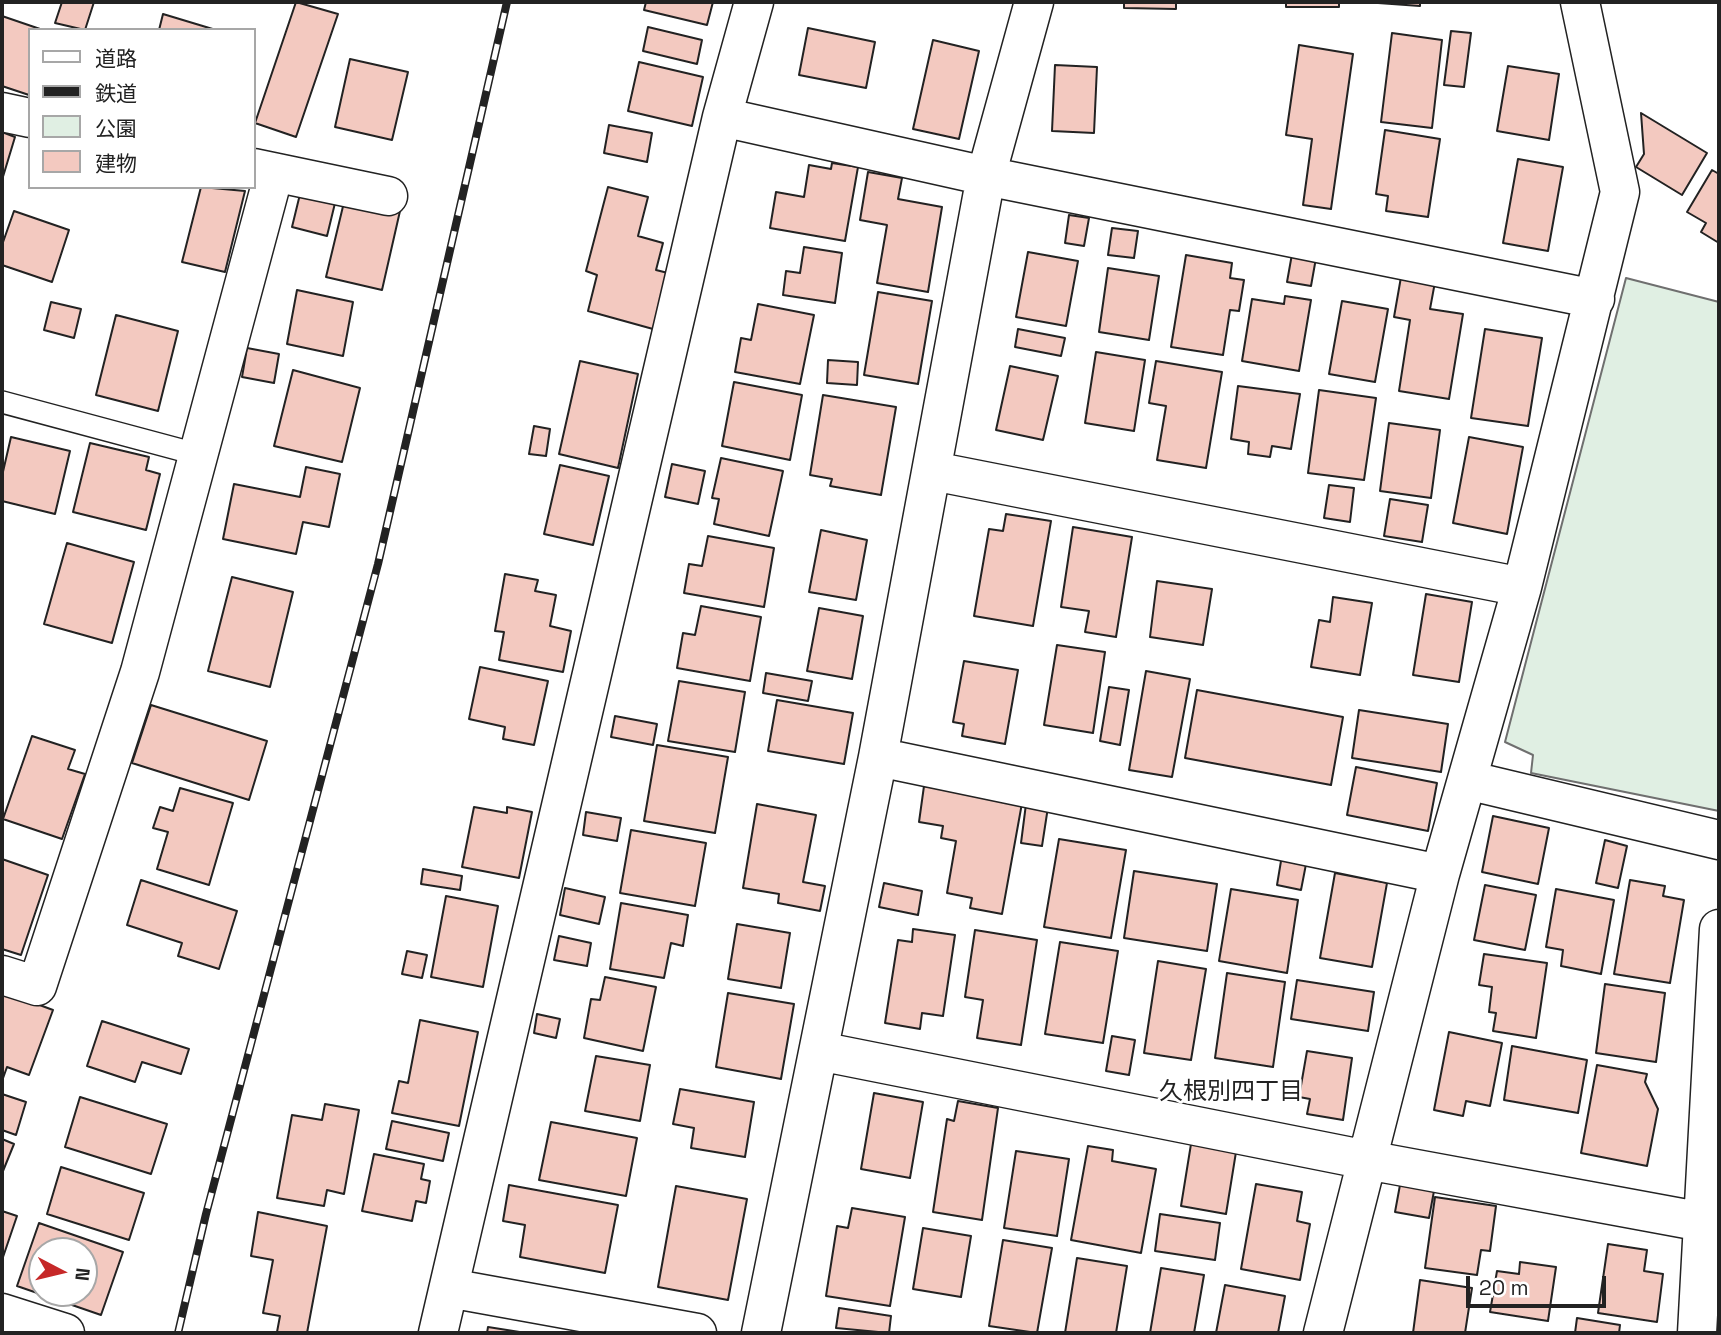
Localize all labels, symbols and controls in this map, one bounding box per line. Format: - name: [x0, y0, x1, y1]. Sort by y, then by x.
- legend: [28, 28, 256, 189]
- text: 道路: [95, 45, 137, 72]
- text: 鉄道: [95, 80, 137, 107]
- text: 公園: [95, 115, 137, 142]
- text: 建物: [95, 150, 137, 177]
- district label: 久根別四丁目: [1159, 1078, 1303, 1106]
- north arrow: [28, 1237, 98, 1307]
- scale bar: [1469, 1262, 1609, 1306]
- text: N: [69, 1267, 96, 1282]
- text: 20 m: [1479, 1274, 1529, 1301]

